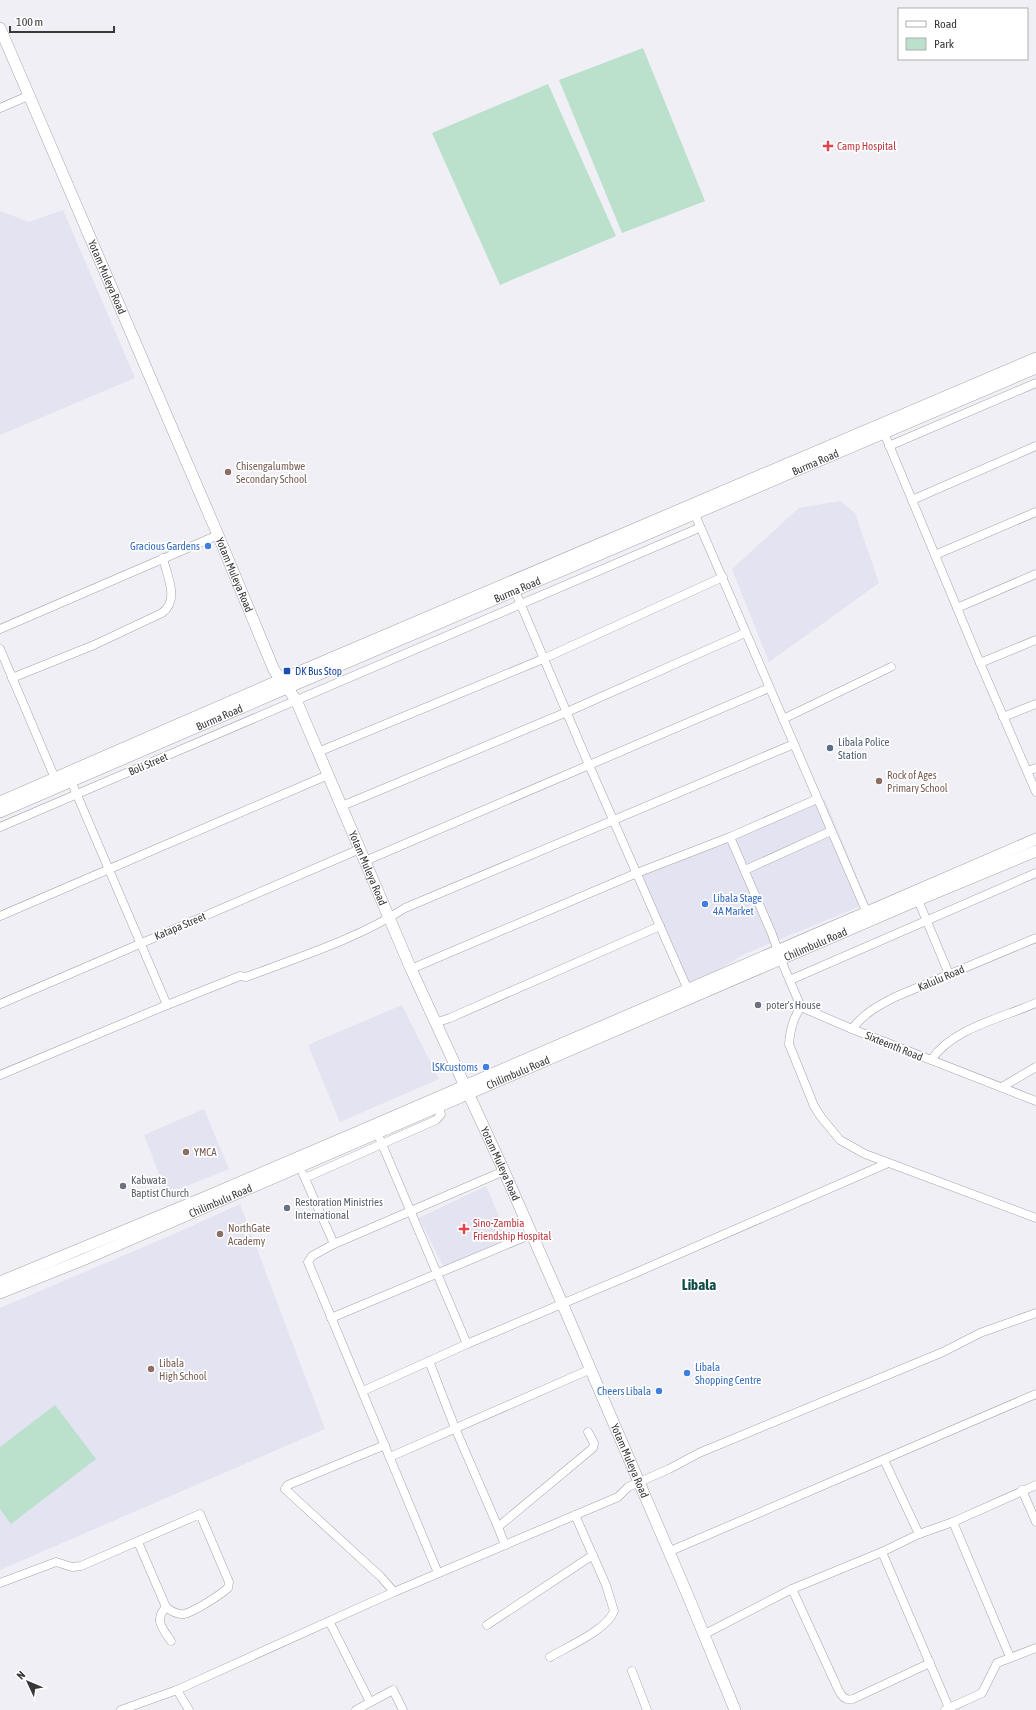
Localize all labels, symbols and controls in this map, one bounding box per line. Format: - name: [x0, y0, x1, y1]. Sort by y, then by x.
- scale bar: [10, 8, 114, 34]
- legend: [898, 8, 1028, 60]
- text: 100 m: [16, 15, 43, 29]
- text: Road: [934, 17, 957, 31]
- text: Park: [934, 37, 955, 51]
- marker: Camp Hospital: [822, 140, 834, 152]
- place label: Camp Hospital: [837, 140, 896, 152]
- street label: Yotam Muleya Road: [86, 238, 128, 316]
- street label: Burma Road: [790, 447, 840, 478]
- place label: Chisengalumbwe Secondary School: [236, 460, 307, 485]
- marker: Chisengalumbwe Secondary School: [223, 467, 233, 477]
- street label: Yotam Muleya Road: [214, 536, 255, 614]
- place label: Gracious Gardens: [130, 540, 200, 552]
- marker: Gracious Gardens: [203, 541, 213, 551]
- street label: Burma Road: [492, 574, 542, 605]
- place label: DK Bus Stop: [295, 665, 342, 677]
- marker: DK Bus Stop: [282, 666, 292, 676]
- street label: Burma Road: [194, 702, 244, 733]
- place label: Libala Police Station: [838, 736, 890, 761]
- marker: Libala Police Station: [825, 743, 835, 753]
- street label: Boli Street: [127, 750, 169, 778]
- place label: Rock of Ages Primary School: [887, 769, 948, 794]
- marker: Rock of Ages Primary School: [874, 776, 884, 786]
- street label: Yotam Muleya Road: [347, 829, 389, 907]
- place label: Libala Stage 4A Market: [713, 892, 762, 917]
- marker: Libala Stage 4A Market: [700, 899, 710, 909]
- street label: Katapa Street: [153, 910, 207, 942]
- street label: Chilimbulu Road: [782, 925, 849, 963]
- street label: Kalulu Road: [916, 963, 966, 993]
- place label: poter's House: [766, 999, 821, 1011]
- marker: poter's House: [753, 1000, 763, 1010]
- street label: Sixteenth Road: [864, 1029, 924, 1063]
- street label: Chilimbulu Road: [485, 1054, 551, 1091]
- place label: lSKcustoms: [432, 1061, 478, 1073]
- marker: lSKcustoms: [481, 1062, 491, 1072]
- street label: Yotam Muleya Road: [478, 1125, 522, 1202]
- place label: YMCA: [194, 1146, 217, 1158]
- marker: YMCA: [181, 1147, 191, 1157]
- place label: Kabwata Baptist Church: [131, 1174, 189, 1199]
- marker: Kabwata Baptist Church: [118, 1181, 128, 1191]
- street label: Chilimbulu Road: [187, 1182, 254, 1220]
- place label: Restoration Ministries International: [295, 1196, 383, 1221]
- marker: Restoration Ministries International: [282, 1203, 292, 1213]
- place label: Sino-Zambia Friendship Hospital: [473, 1217, 551, 1242]
- place label: NorthGate Academy: [228, 1222, 270, 1247]
- marker: Sino-Zambia Friendship Hospital: [458, 1223, 470, 1235]
- marker: NorthGate Academy: [215, 1229, 225, 1239]
- district label: Libala: [682, 1276, 716, 1293]
- place label: Libala High School: [159, 1357, 207, 1382]
- place label: Libala Shopping Centre: [695, 1361, 761, 1386]
- marker: Libala High School: [146, 1364, 156, 1374]
- marker: Libala Shopping Centre: [682, 1368, 692, 1378]
- place label: Cheers Libala: [597, 1385, 651, 1397]
- marker: Cheers Libala: [654, 1386, 664, 1396]
- street label: Yotam Muleya Road: [609, 1422, 651, 1500]
- north arrow: [8, 1662, 48, 1702]
- text: N: [14, 1669, 27, 1682]

